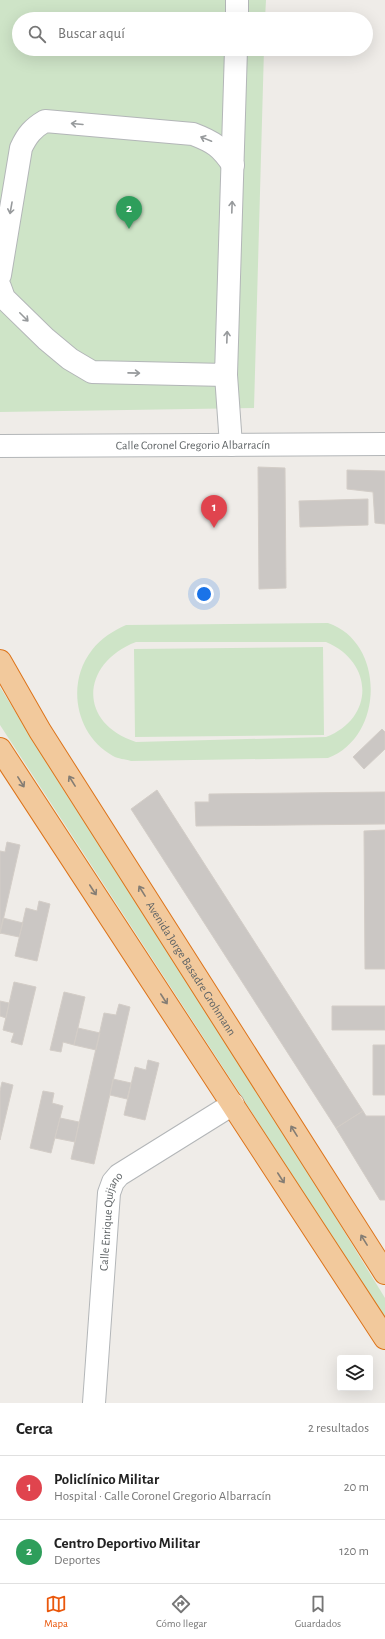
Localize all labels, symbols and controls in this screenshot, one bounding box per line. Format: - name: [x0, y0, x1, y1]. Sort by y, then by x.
- search box: [12, 12, 373, 56]
- icon: search: [26, 23, 48, 45]
- text: Buscar aquí: [58, 26, 125, 41]
- one-way arrow: [71, 120, 84, 127]
- one-way arrow: [200, 134, 212, 142]
- pin: 2: [116, 196, 142, 229]
- one-way arrow: [7, 201, 15, 214]
- one-way arrow: [228, 201, 235, 214]
- one-way arrow: [19, 312, 29, 322]
- one-way arrow: [223, 331, 231, 344]
- one-way arrow: [127, 369, 140, 377]
- street label: Calle Coronel Gregorio Albarracín: [116, 439, 270, 451]
- pin: 1: [201, 495, 227, 528]
- your location: [194, 584, 214, 604]
- one-way arrow: [17, 776, 25, 788]
- one-way arrow: [68, 776, 76, 787]
- one-way arrow: [89, 884, 97, 896]
- one-way arrow: [138, 886, 146, 897]
- street label: Avenida Jorge Basadre Grohmann: [144, 899, 238, 1038]
- one-way arrow: [160, 993, 168, 1004]
- one-way arrow: [290, 1125, 299, 1136]
- street label: Calle Enrique Quijano: [97, 1169, 125, 1271]
- one-way arrow: [277, 1172, 285, 1183]
- one-way arrow: [360, 1235, 368, 1246]
- map controls: [337, 1355, 373, 1391]
- button: layers: [337, 1355, 373, 1391]
- text: Cerca: [16, 1420, 53, 1437]
- text: 2 resultados: [308, 1422, 369, 1435]
- text: Policlínico Militar: [54, 1472, 159, 1487]
- text: 1: [27, 1481, 31, 1494]
- text: 20 m: [344, 1481, 369, 1494]
- text: Hospital · Calle Coronel Gregorio Albarracín: [54, 1490, 271, 1503]
- text: Centro Deportivo Militar: [54, 1536, 200, 1551]
- text: 2: [26, 1545, 32, 1558]
- text: 120 m: [339, 1545, 369, 1558]
- text: Deportes: [54, 1554, 100, 1567]
- tab: Mapa: [44, 1593, 68, 1630]
- tab: Cómo llegar: [156, 1593, 207, 1630]
- tab: Guardados: [295, 1593, 341, 1630]

